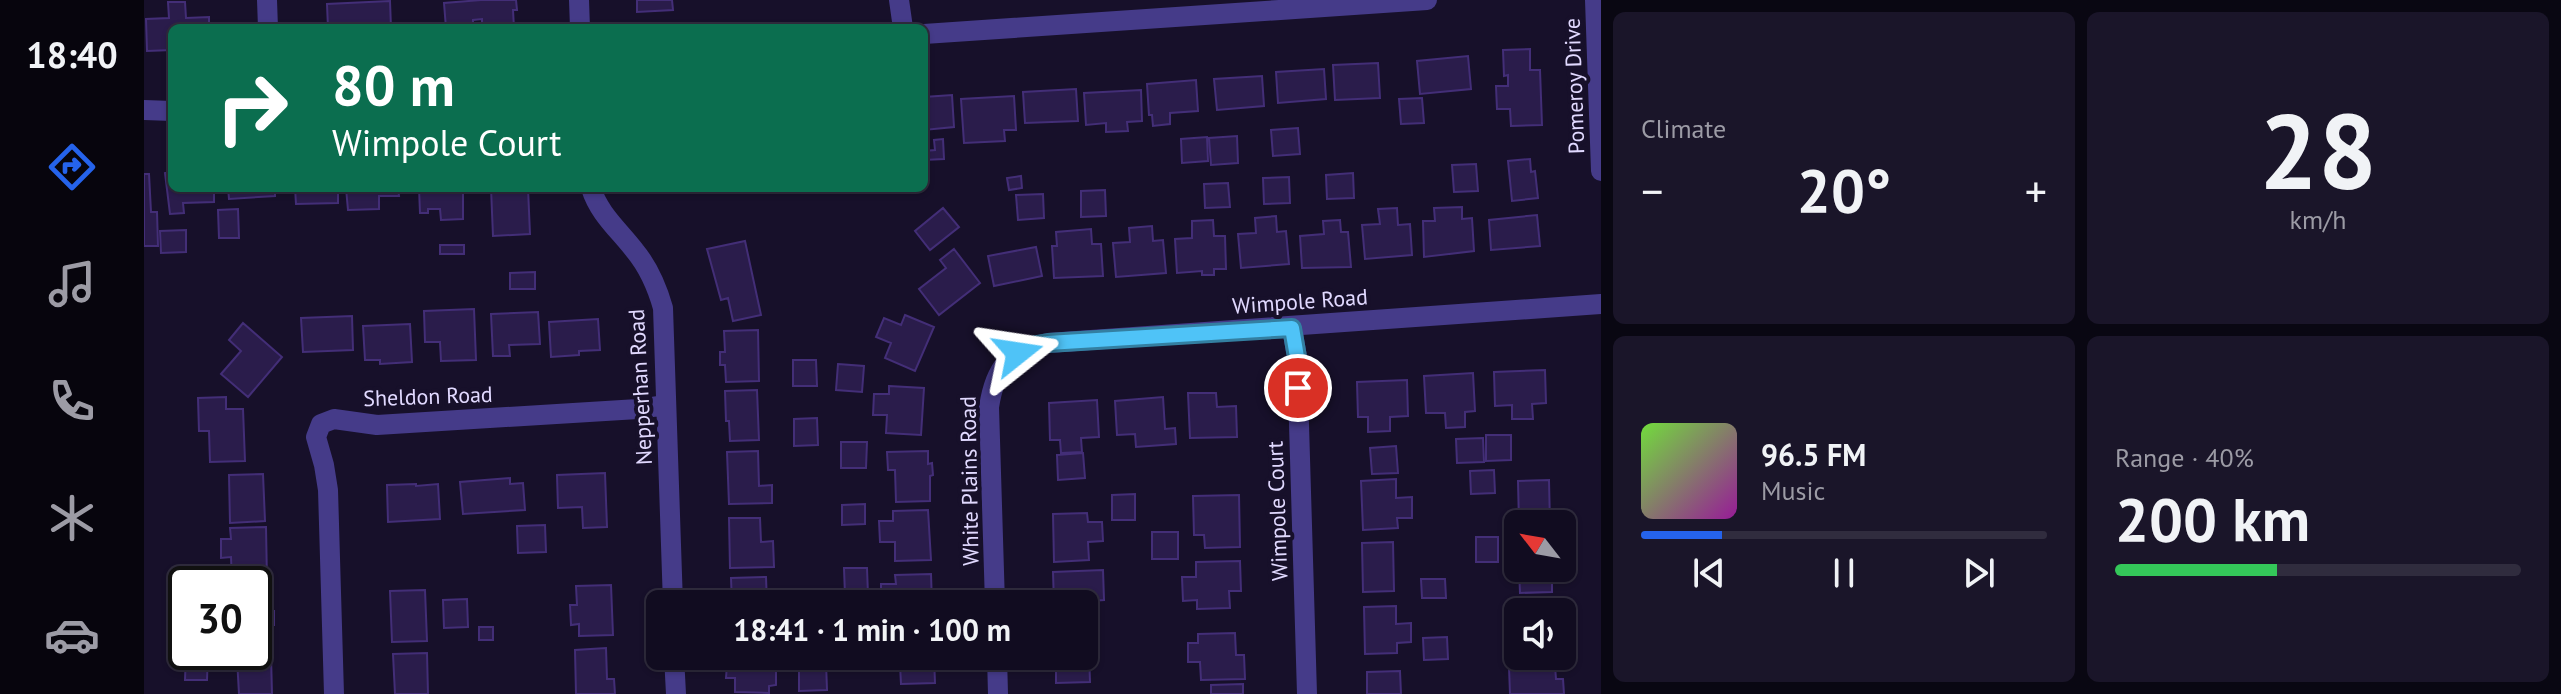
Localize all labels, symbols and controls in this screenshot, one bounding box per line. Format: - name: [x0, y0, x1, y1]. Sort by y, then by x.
- street label: Pomeroy Drive: [1558, 18, 1590, 154]
- text: 18:40: [26, 31, 118, 78]
- text: 80 m: [332, 49, 455, 121]
- icon: right: [200, 56, 304, 160]
- text: 28: [2259, 83, 2377, 218]
- text: Climate: [1641, 112, 1726, 145]
- text: Wimpole Court: [332, 119, 561, 166]
- icon: directions: [44, 139, 100, 195]
- text: 20°: [1797, 151, 1891, 229]
- text: −: [1641, 162, 1663, 219]
- text: +: [2025, 162, 2047, 219]
- text: km/h: [2290, 203, 2347, 236]
- icon: music: [44, 256, 100, 312]
- street label: Wimpole Road: [1231, 282, 1369, 320]
- street label: Nepperhan Road: [622, 308, 658, 466]
- position arrow: [976, 311, 1060, 395]
- pin: [1264, 354, 1332, 422]
- icon: arrive: [1276, 366, 1320, 410]
- icon: phone: [44, 373, 100, 429]
- street label: Sheldon Road: [363, 380, 493, 412]
- street label: White Plains Road: [954, 396, 984, 566]
- text: 96.5 FM: [1761, 435, 1866, 474]
- street label: Wimpole Court: [1261, 440, 1293, 582]
- text: Range · 40%: [2115, 441, 2254, 474]
- text: Music: [1761, 474, 1825, 507]
- text: 200 km: [2115, 480, 2310, 558]
- icon: climate: [44, 490, 100, 546]
- north arrow: [1504, 510, 1576, 582]
- map controls: [1504, 510, 1576, 670]
- icon: previous: [1687, 551, 1731, 595]
- icon: pause: [1822, 551, 1866, 595]
- icon: next: [1957, 551, 2001, 595]
- speed limit sign: 30: [168, 566, 272, 670]
- button: sound: [1504, 598, 1576, 670]
- icon: car: [44, 607, 100, 663]
- text: 18:41 · 1 min · 100 m: [733, 610, 1011, 649]

